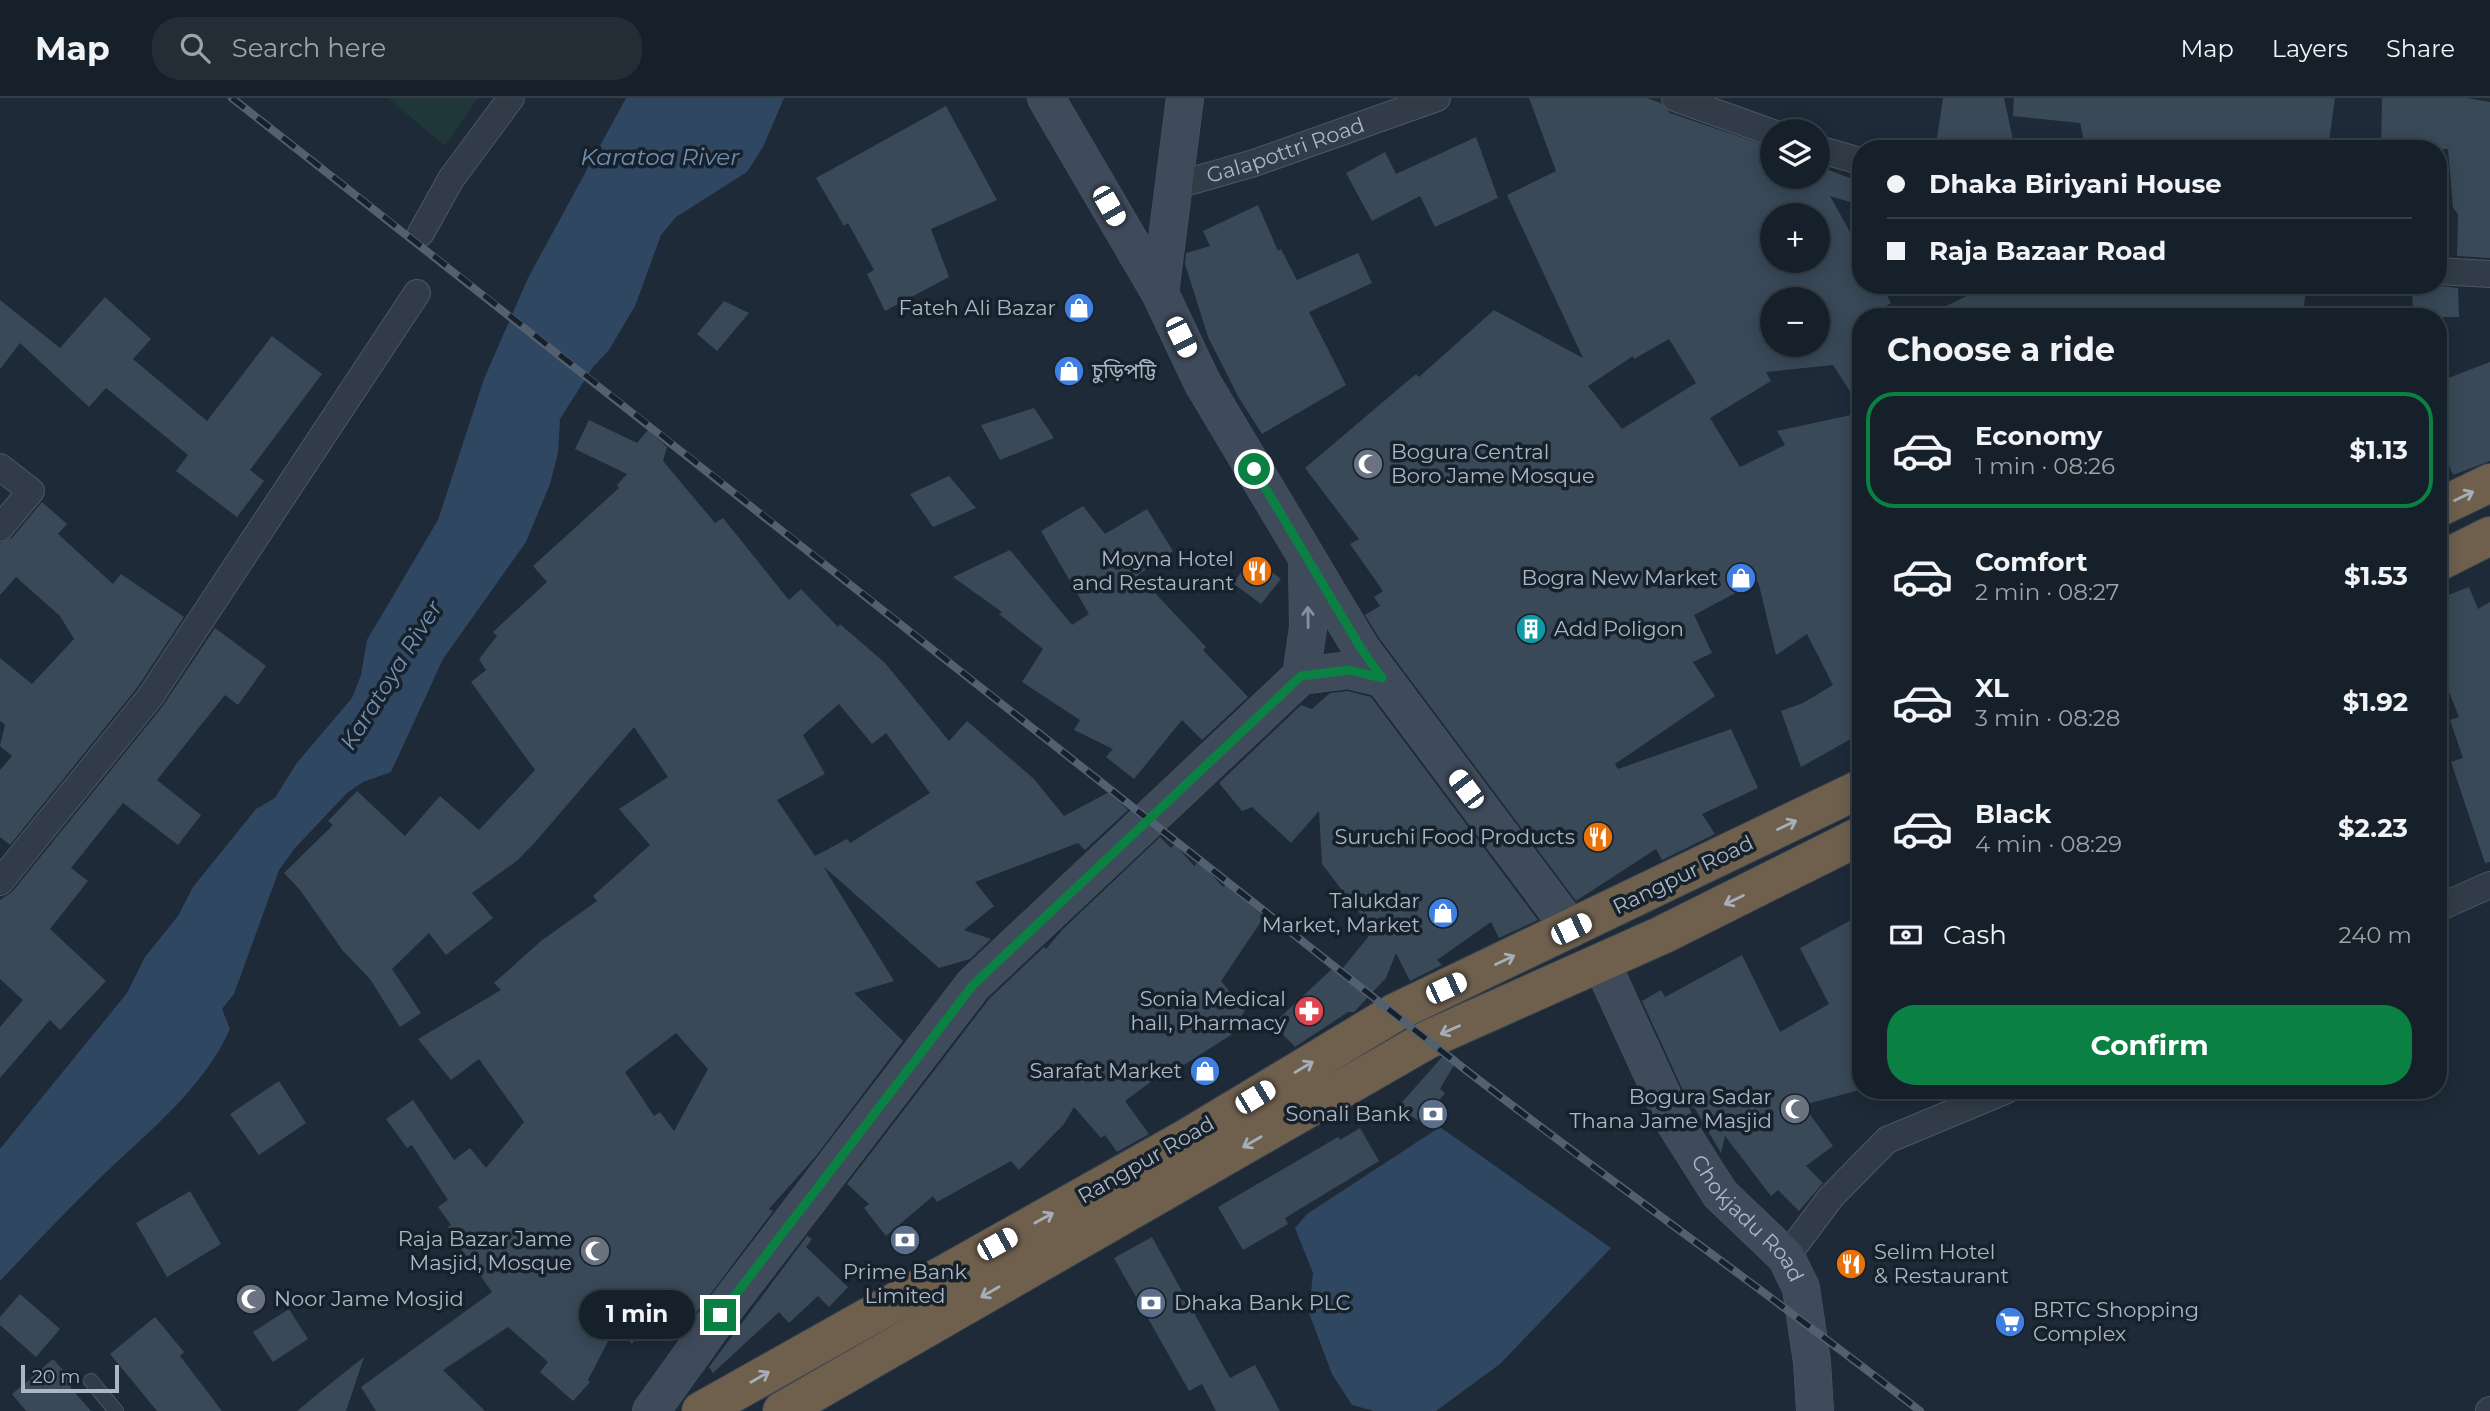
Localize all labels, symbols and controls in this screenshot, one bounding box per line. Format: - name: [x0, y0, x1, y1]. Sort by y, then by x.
- search box: [152, 17, 642, 80]
- text: Map: [35, 28, 110, 68]
- icon: search: [176, 29, 214, 67]
- text: Search here: [232, 32, 386, 64]
- text: Map: [2180, 34, 2234, 63]
- text: Layers: [2272, 34, 2348, 63]
- text: Share: [2386, 34, 2455, 63]
- street label: Galapottri Road: [1203, 112, 1368, 188]
- map controls: [1760, 119, 1830, 357]
- button: layers: [1760, 119, 1830, 189]
- water label: Karatoa River: [581, 143, 740, 171]
- text: Dhaka Biriyani House: [1929, 168, 2222, 200]
- car: [1090, 183, 1129, 229]
- button: +: [1760, 203, 1830, 273]
- text: Raja Bazaar Road: [1929, 235, 2166, 267]
- button: −: [1760, 287, 1830, 357]
- shop icon: Fateh Ali Bazar: [1062, 291, 1096, 325]
- place label: Fateh Ali Bazar: [899, 295, 1056, 320]
- car: [1163, 314, 1200, 360]
- text: Choose a ride: [1887, 330, 2115, 369]
- shop icon: চুড়িপট্টি: [1052, 354, 1086, 388]
- place label: চুড়িপট্টি: [1091, 358, 1157, 384]
- icon: car: [1891, 419, 1954, 482]
- text: Economy: [1975, 420, 2102, 452]
- text: $1.13: [2350, 434, 2408, 466]
- place label: Bogura Central Boro Jame Mosque: [1391, 439, 1595, 488]
- mosque icon: Bogura Central Boro Jame Mosque: [1351, 447, 1385, 481]
- text: 1 min · 08:26: [1975, 452, 2115, 480]
- route start: [1238, 453, 1270, 485]
- one-way arrow: [2453, 488, 2474, 502]
- icon: car: [1891, 545, 1954, 608]
- place label: Moyna Hotel and Restaurant: [1072, 546, 1234, 595]
- text: Comfort: [1975, 546, 2087, 578]
- restaurant icon: Moyna Hotel and Restaurant: [1240, 554, 1274, 588]
- text: $1.53: [2344, 560, 2408, 592]
- shop icon: Bogra New Market: [1724, 561, 1758, 595]
- place label: Bogra New Market: [1522, 565, 1718, 590]
- text: 2 min · 08:27: [1975, 578, 2119, 606]
- water label: Karatoya River: [334, 595, 449, 755]
- one-way arrow: [1301, 605, 1315, 628]
- building icon: Add Poligon: [1514, 612, 1548, 646]
- place label: Add Poligon: [1554, 616, 1684, 641]
- icon: car: [1891, 671, 1954, 734]
- text: XL: [1975, 672, 2009, 704]
- text: $1.92: [2343, 686, 2408, 718]
- text: 3 min · 08:28: [1975, 704, 2121, 732]
- car: [1445, 766, 1488, 812]
- icon: car: [1891, 797, 1954, 860]
- text: Black: [1975, 798, 2051, 830]
- text: $2.23: [2338, 812, 2408, 844]
- one-way arrow: [1776, 817, 1797, 831]
- restaurant icon: Suruchi Food Products: [1581, 820, 1615, 854]
- place label: Suruchi Food Products: [1334, 824, 1575, 849]
- street label: Rangpur Road: [1608, 830, 1757, 919]
- text: 4 min · 08:29: [1975, 830, 2122, 858]
- place label: Talukdar Market, Market: [1262, 888, 1420, 937]
- one-way arrow: [1724, 894, 1745, 908]
- shop icon: Talukdar Market, Market: [1426, 896, 1460, 930]
- car: [1548, 910, 1595, 948]
- icon: cash: [1887, 916, 1925, 954]
- text: Cash: [1943, 919, 2007, 951]
- text: 240 m: [2339, 921, 2412, 949]
- one-way arrow: [1494, 953, 1515, 966]
- car: [1423, 970, 1470, 1006]
- place label: Sonia Medical hall, Pharmacy: [1130, 986, 1287, 1035]
- pharmacy icon: Sonia Medical hall, Pharmacy: [1292, 994, 1326, 1028]
- button: Confirm: [1887, 1005, 2412, 1085]
- one-way arrow: [1439, 1024, 1461, 1037]
- shop icon: Sarafat Market: [1188, 1054, 1222, 1088]
- place label: Sarafat Market: [1029, 1058, 1182, 1083]
- one-way arrow: [1294, 1059, 1314, 1073]
- car: [1232, 1077, 1279, 1117]
- place label: Bogura Sadar Thana Jame Masjid: [1570, 1084, 1772, 1133]
- mosque icon: Bogura Sadar Thana Jame Masjid: [1778, 1092, 1812, 1126]
- bank icon: Sonali Bank: [1416, 1097, 1450, 1131]
- place label: Sonali Bank: [1286, 1101, 1410, 1126]
- street label: Rangpur Road: [1073, 1110, 1218, 1209]
- one-way arrow: [1242, 1135, 1262, 1149]
- street label: Chokjadu Road: [1686, 1150, 1809, 1286]
- one-way arrow: [1033, 1211, 1054, 1224]
- bank icon: Prime Bank Limited: [888, 1223, 922, 1257]
- car: [974, 1225, 1021, 1263]
- place label: Raja Bazar Jame Masjid, Mosque: [398, 1226, 572, 1275]
- mosque icon: Raja Bazar Jame Masjid, Mosque: [578, 1234, 612, 1268]
- place label: Selim Hotel & Restaurant: [1874, 1239, 2009, 1288]
- restaurant icon: Selim Hotel & Restaurant: [1834, 1247, 1868, 1281]
- place label: Prime Bank Limited: [843, 1259, 967, 1308]
- mosque icon: Noor Jame Mosjid: [234, 1282, 268, 1316]
- one-way arrow: [981, 1285, 1001, 1299]
- place label: Noor Jame Mosjid: [274, 1286, 464, 1311]
- bank icon: Dhaka Bank PLC: [1134, 1286, 1168, 1320]
- callout: 1 min: [580, 1290, 696, 1340]
- place label: Dhaka Bank PLC: [1174, 1290, 1351, 1315]
- place label: BRTC Shopping Complex: [2033, 1297, 2199, 1346]
- route end: [704, 1299, 736, 1331]
- text: 1 min: [606, 1300, 668, 1328]
- supermarket icon: BRTC Shopping Complex: [1993, 1305, 2027, 1339]
- scale bar: [21, 1362, 119, 1394]
- text: 20 m: [32, 1365, 80, 1388]
- one-way arrow: [750, 1370, 770, 1384]

